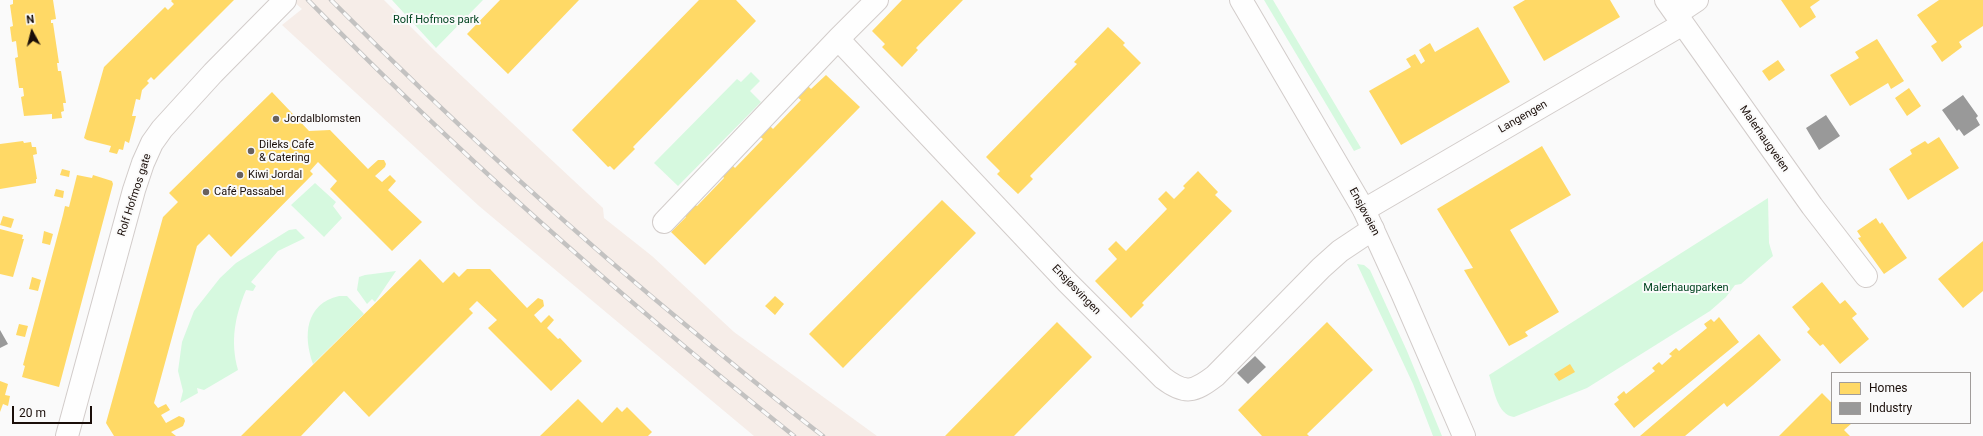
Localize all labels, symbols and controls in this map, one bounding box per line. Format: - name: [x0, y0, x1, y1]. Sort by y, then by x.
- north arrow: [12, 12, 52, 52]
- text: N: [26, 13, 35, 27]
- park label: Rolf Hofmos park: [393, 13, 479, 27]
- street label: Langengen: [1496, 98, 1550, 136]
- street label: Malerhaugveien: [1736, 103, 1792, 175]
- place label: Jordalblomsten: [284, 112, 361, 126]
- marker: Jordalblomsten: [271, 114, 281, 124]
- place label: Dileks Cafe & Catering: [259, 138, 314, 164]
- marker: Dileks Cafe & Catering: [246, 146, 256, 156]
- street label: Rolf Hofmos gate: [115, 152, 155, 238]
- place label: Kiwi Jordal: [248, 168, 302, 182]
- marker: Kiwi Jordal: [235, 170, 245, 180]
- place label: Café Passabel: [214, 185, 284, 199]
- street label: Ensjøveien: [1346, 186, 1382, 238]
- marker: Café Passabel: [201, 187, 211, 197]
- street label: Ensjøsvingen: [1049, 262, 1103, 318]
- park label: Malerhaugparken: [1643, 281, 1729, 295]
- legend: [1831, 372, 1971, 424]
- text: Homes: [1869, 381, 1907, 395]
- scale bar: [14, 398, 94, 424]
- text: Industry: [1869, 401, 1912, 415]
- text: 20 m: [19, 406, 46, 420]

